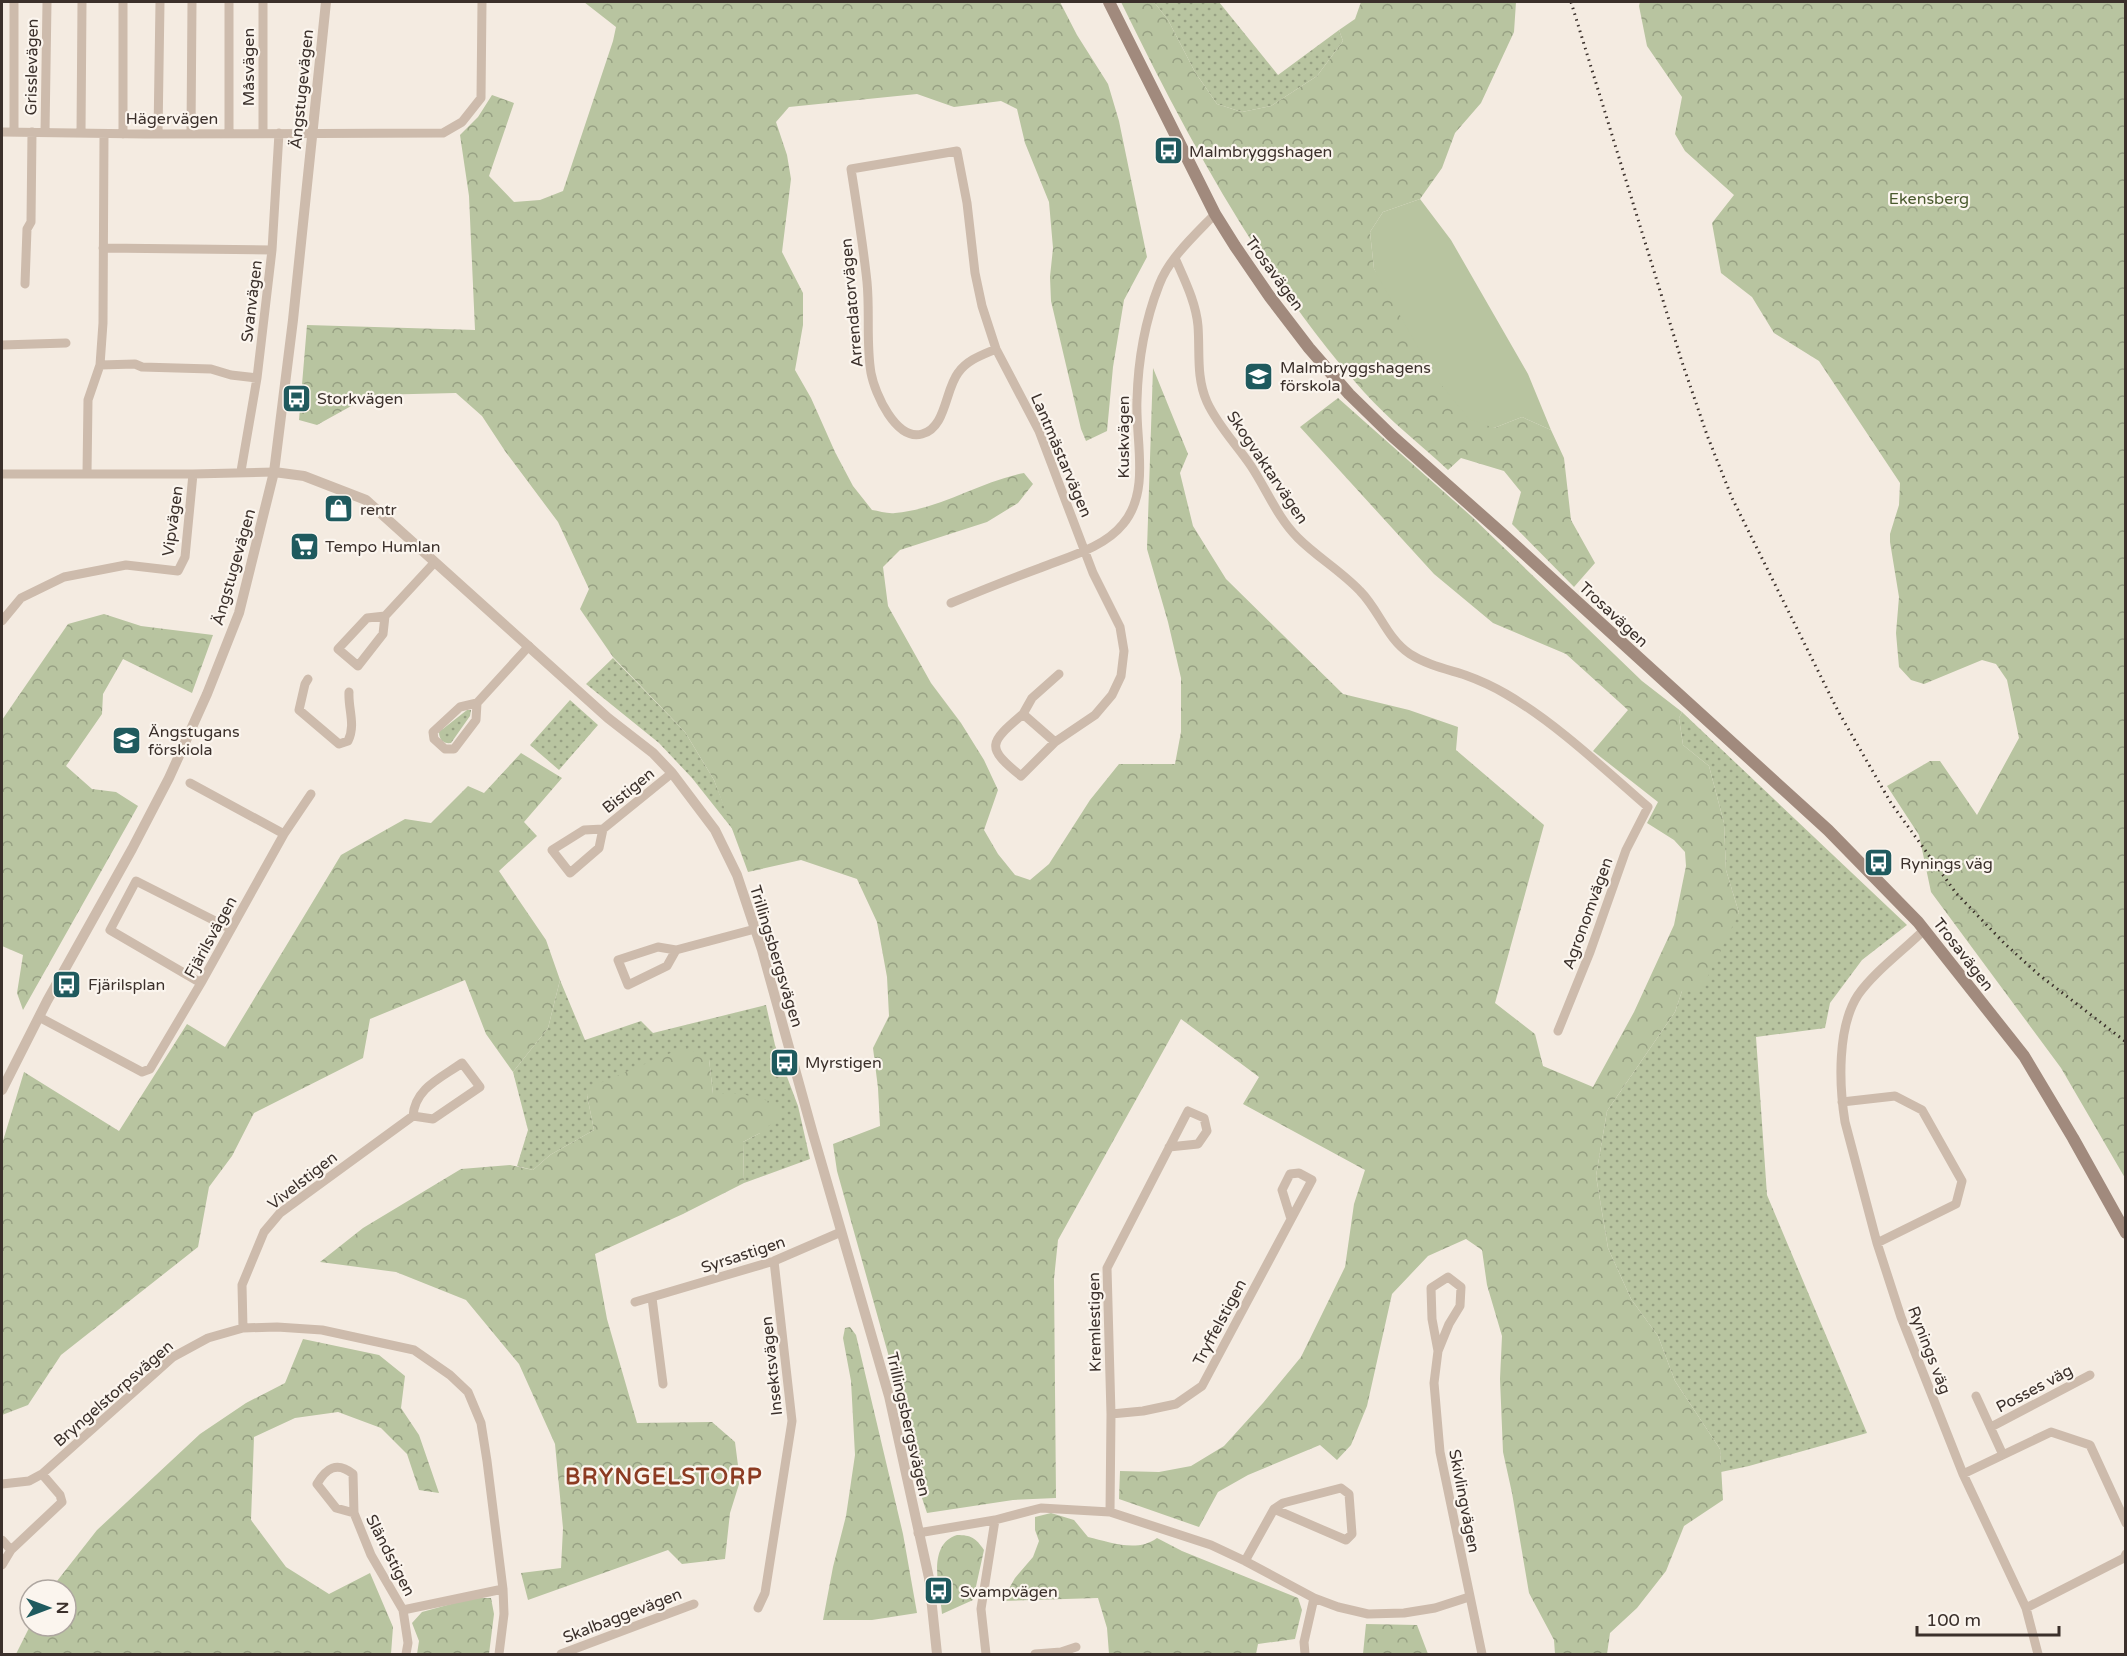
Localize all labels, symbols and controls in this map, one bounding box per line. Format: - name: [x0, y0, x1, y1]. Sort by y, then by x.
- street label: Grisslevägen: [21, 18, 43, 116]
- street label: Måsvägen: [239, 28, 259, 106]
- street label: Ängstugevägen: [286, 28, 318, 150]
- street label: Hägervägen: [126, 109, 218, 129]
- bus stop icon: Malmbryggshagen: [1152, 135, 1184, 167]
- place label: Malmbryggshagen: [1189, 142, 1332, 162]
- park label: Ekensberg: [1889, 189, 1969, 209]
- street label: Trosavägen: [1240, 232, 1308, 315]
- street label: Arrendatorvägen: [836, 237, 868, 368]
- street label: Svanvägen: [237, 259, 267, 343]
- place label: Malmbryggshagens förskola: [1280, 358, 1431, 396]
- school or university icon: Malmbryggshagens förskola: [1243, 360, 1275, 392]
- bus stop icon: Storkvägen: [280, 382, 312, 414]
- place label: Storkvägen: [317, 389, 403, 409]
- street label: Lantmästarvägen: [1026, 390, 1096, 520]
- street label: Kuskvägen: [1114, 395, 1134, 479]
- street label: Skogvaktarvägen: [1222, 407, 1312, 528]
- street label: Vipvägen: [158, 485, 188, 558]
- shop icon: rentr: [323, 493, 355, 525]
- place label: rentr: [360, 500, 398, 520]
- street label: Ängstugevägen: [208, 507, 260, 628]
- supermarket icon: Tempo Humlan: [288, 530, 320, 562]
- place label: Tempo Humlan: [325, 537, 440, 557]
- street label: Trosavägen: [1575, 578, 1652, 652]
- place label: Ängstugans förskiola: [148, 722, 240, 760]
- school or university icon: Ängstugans förskiola: [111, 724, 143, 756]
- street label: Bistigen: [598, 764, 659, 818]
- bus stop icon: Rynings väg: [1863, 847, 1895, 879]
- place label: Rynings väg: [1900, 854, 1993, 874]
- street label: Agronomvägen: [1558, 855, 1617, 972]
- street label: Trillingsbergsvägen: [745, 883, 807, 1030]
- street label: Fjärilsvägen: [180, 893, 242, 982]
- street label: Trosavägen: [1928, 914, 1998, 995]
- bus stop icon: Fjärilsplan: [51, 968, 83, 1000]
- place label: Fjärilsplan: [88, 975, 165, 995]
- bus stop icon: Myrstigen: [768, 1046, 800, 1078]
- place label: Myrstigen: [805, 1053, 882, 1073]
- street label: Vivelstigen: [264, 1147, 341, 1214]
- street label: Syrsastigen: [699, 1232, 788, 1278]
- street label: Kremlestigen: [1084, 1272, 1106, 1372]
- street label: Tryffelstigen: [1189, 1276, 1251, 1369]
- street label: Rynings väg: [1903, 1303, 1955, 1397]
- street label: Insektsvägen: [757, 1315, 787, 1416]
- street label: Bryngelstorpsvägen: [50, 1336, 178, 1451]
- street label: Trillingsbergsvägen: [882, 1350, 934, 1498]
- street label: Posses väg: [1993, 1360, 2076, 1417]
- street label: Skivlingvägen: [1444, 1448, 1484, 1555]
- district label: BRYNGELSTORP: [565, 1464, 763, 1490]
- street label: Sländstigen: [361, 1511, 419, 1600]
- bus stop icon: Svampvägen: [923, 1575, 955, 1607]
- north arrow: [18, 1578, 78, 1638]
- place label: Svampvägen: [960, 1582, 1058, 1602]
- street label: Skalbaggevägen: [560, 1584, 685, 1648]
- scale bar: [1917, 1599, 2060, 1637]
- text: N: [52, 1602, 72, 1614]
- text: 100 m: [1926, 1609, 1981, 1631]

